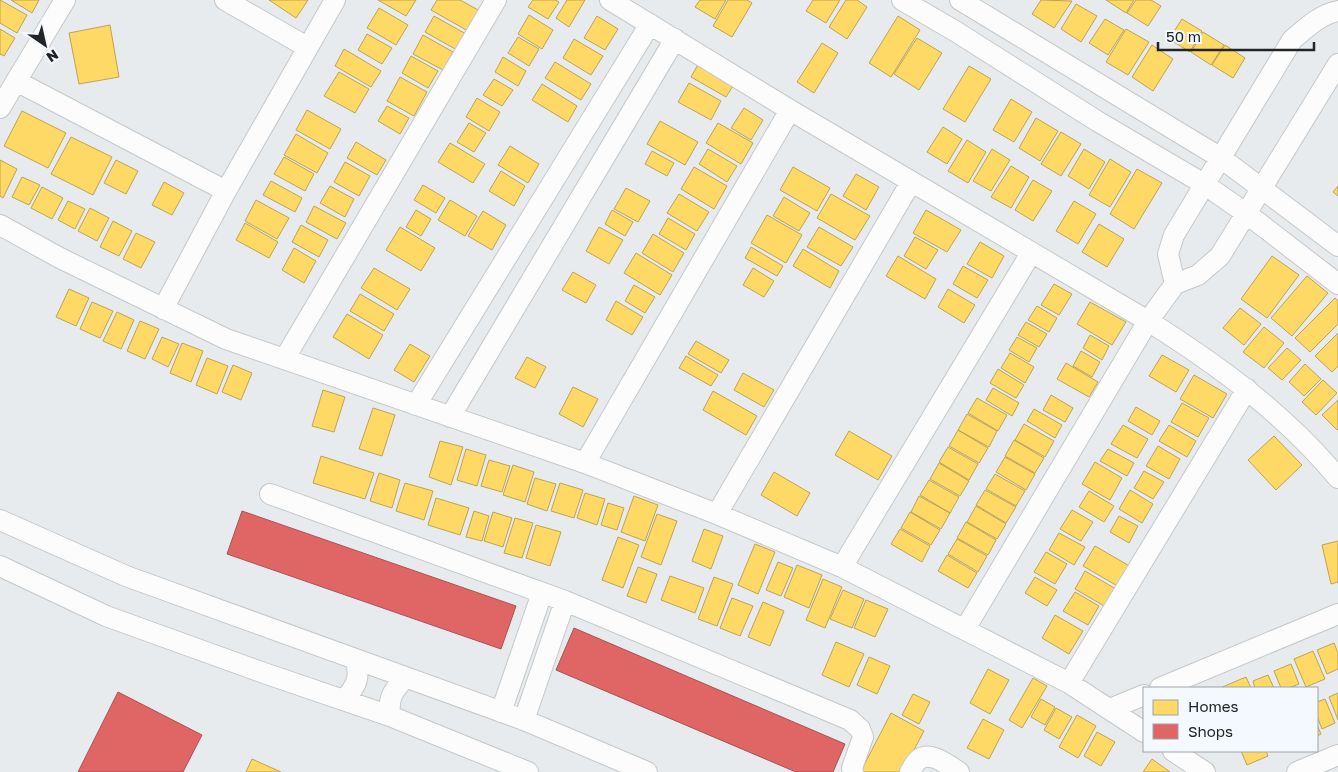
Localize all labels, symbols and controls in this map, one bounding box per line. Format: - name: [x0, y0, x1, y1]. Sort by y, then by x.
- north arrow: [20, 20, 70, 70]
- scale bar: [1158, 20, 1314, 52]
- text: 50 m: [1166, 27, 1201, 45]
- text: N: [43, 46, 62, 66]
- legend: [1143, 687, 1318, 752]
- text: Homes: [1188, 697, 1238, 715]
- text: Shops: [1188, 722, 1233, 740]

